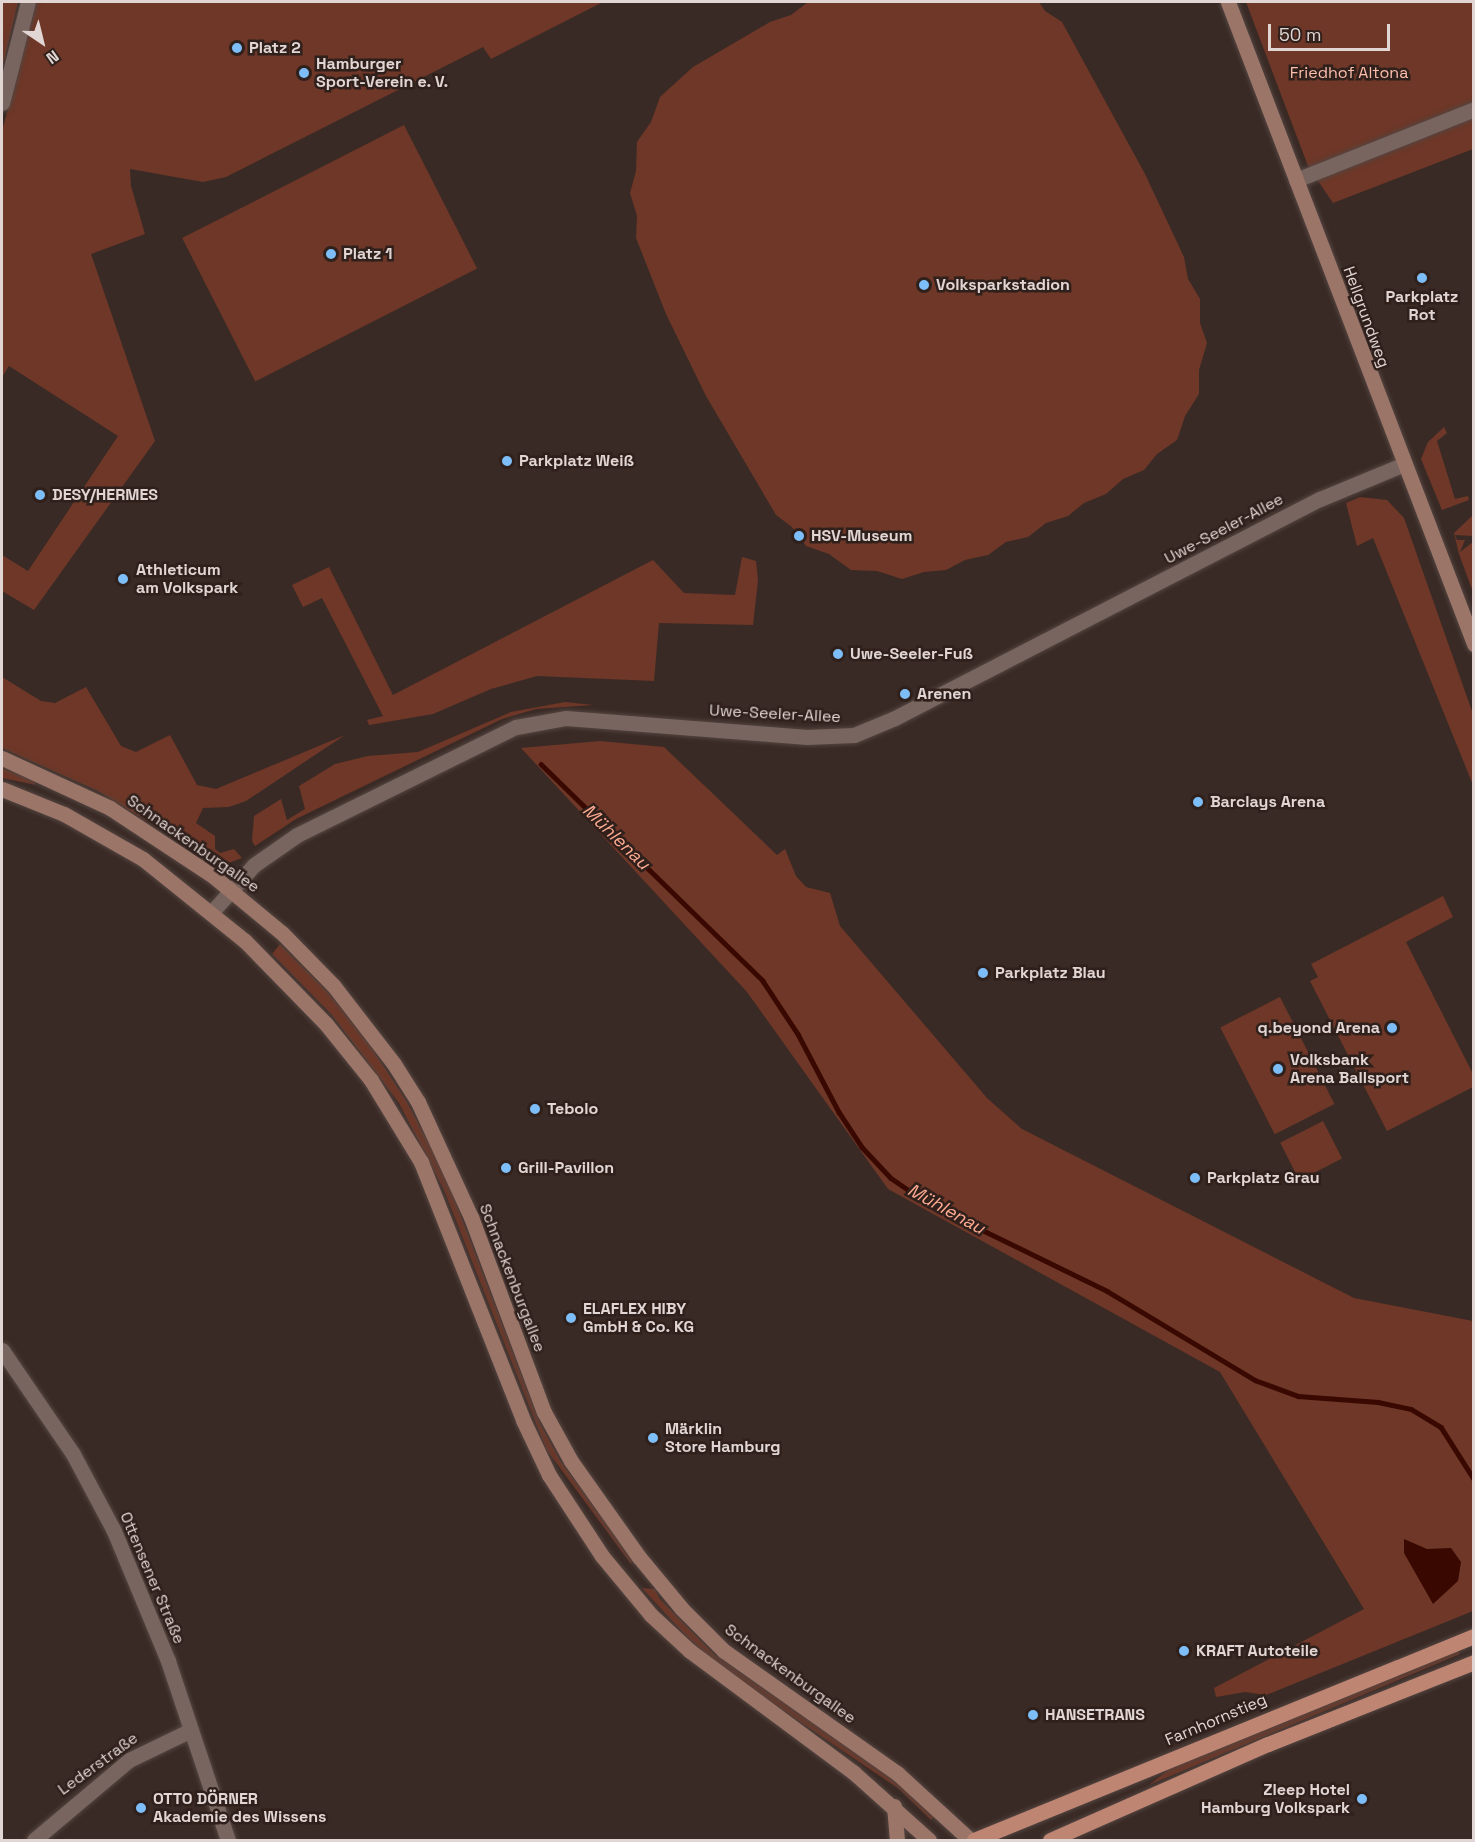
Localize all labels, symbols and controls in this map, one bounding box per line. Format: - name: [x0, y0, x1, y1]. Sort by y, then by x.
- north arrow: [12, 12, 72, 72]
- scale bar: [1271, 12, 1392, 50]
- text: 50 m: [1279, 23, 1321, 46]
- place label: Platz 2: [249, 38, 301, 58]
- marker: Platz 2: [230, 41, 244, 55]
- text: N: [42, 45, 63, 69]
- place label: Hamburger Sport-Verein e. V.: [316, 54, 449, 92]
- park label: Friedhof Altona: [1290, 63, 1408, 83]
- marker: Hamburger Sport-Verein e. V.: [297, 66, 311, 80]
- place label: Platz 1: [343, 244, 392, 264]
- marker: Platz 1: [324, 247, 338, 261]
- street label: Hellgrundweg: [1339, 264, 1393, 370]
- marker: Parkplatz Rot: [1415, 271, 1429, 285]
- place label: Volksparkstadion: [936, 275, 1070, 295]
- marker: Volksparkstadion: [917, 278, 931, 292]
- place label: Parkplatz Rot: [1386, 287, 1458, 325]
- place label: Parkplatz Weiß: [519, 451, 634, 471]
- marker: Parkplatz Weiß: [500, 454, 514, 468]
- place label: DESY/HERMES: [52, 485, 158, 505]
- marker: DESY/HERMES: [33, 488, 47, 502]
- street label: Uwe-Seeler-Allee: [1161, 490, 1287, 568]
- place label: HSV-Museum: [811, 526, 912, 546]
- marker: HSV-Museum: [792, 529, 806, 543]
- place label: Athleticum am Volkspark: [136, 560, 238, 598]
- marker: Athleticum am Volkspark: [114, 570, 132, 588]
- place label: Uwe-Seeler-Fuß: [850, 644, 973, 664]
- marker: Uwe-Seeler-Fuß: [831, 647, 845, 661]
- place label: Arenen: [917, 684, 971, 704]
- marker: Arenen: [898, 687, 912, 701]
- street label: Uwe-Seeler-Allee: [709, 701, 841, 727]
- street label: Schnackenburgallee: [123, 791, 263, 897]
- place label: Barclays Arena: [1210, 792, 1325, 812]
- marker: Barclays Arena: [1191, 795, 1205, 809]
- water label: Mühlenau: [578, 800, 654, 874]
- place label: Parkplatz Blau: [995, 963, 1106, 983]
- marker: Parkplatz Blau: [976, 966, 990, 980]
- place label: q.beyond Arena: [1257, 1018, 1380, 1038]
- marker: q.beyond Arena: [1385, 1021, 1399, 1035]
- place label: Volksbank Arena Ballsport: [1290, 1050, 1409, 1088]
- marker: Volksbank Arena Ballsport: [1271, 1062, 1285, 1076]
- place label: Tebolo: [547, 1099, 598, 1119]
- marker: Tebolo: [528, 1102, 542, 1116]
- place label: Grill-Pavillon: [518, 1158, 614, 1178]
- marker: Grill-Pavillon: [499, 1161, 513, 1175]
- place label: Parkplatz Grau: [1207, 1168, 1320, 1188]
- marker: Parkplatz Grau: [1188, 1171, 1202, 1185]
- water label: Mühlenau: [904, 1179, 988, 1239]
- street label: Schnackenburgallee: [475, 1201, 549, 1355]
- place label: ELAFLEX HIBY GmbH & Co. KG: [583, 1299, 695, 1337]
- marker: ELAFLEX HIBY GmbH & Co. KG: [564, 1311, 578, 1325]
- place label: Märklin Store Hamburg: [665, 1419, 781, 1457]
- marker: Märklin Store Hamburg: [646, 1431, 660, 1445]
- street label: Ottensener Straße: [116, 1509, 188, 1647]
- street label: Schnackenburgallee: [721, 1620, 859, 1728]
- place label: KRAFT Autoteile: [1196, 1641, 1319, 1661]
- marker: KRAFT Autoteile: [1177, 1644, 1191, 1658]
- street label: Farnhornstieg: [1162, 1690, 1270, 1750]
- place label: HANSETRANS: [1045, 1705, 1145, 1725]
- marker: HANSETRANS: [1026, 1708, 1040, 1722]
- street label: Lederstraße: [54, 1729, 142, 1799]
- place label: Zleep Hotel Hamburg Volkspark: [1201, 1780, 1350, 1818]
- place label: OTTO DÖRNER Akademie des Wissens: [153, 1789, 327, 1827]
- marker: Zleep Hotel Hamburg Volkspark: [1355, 1792, 1369, 1806]
- marker: OTTO DÖRNER Akademie des Wissens: [134, 1801, 148, 1815]

